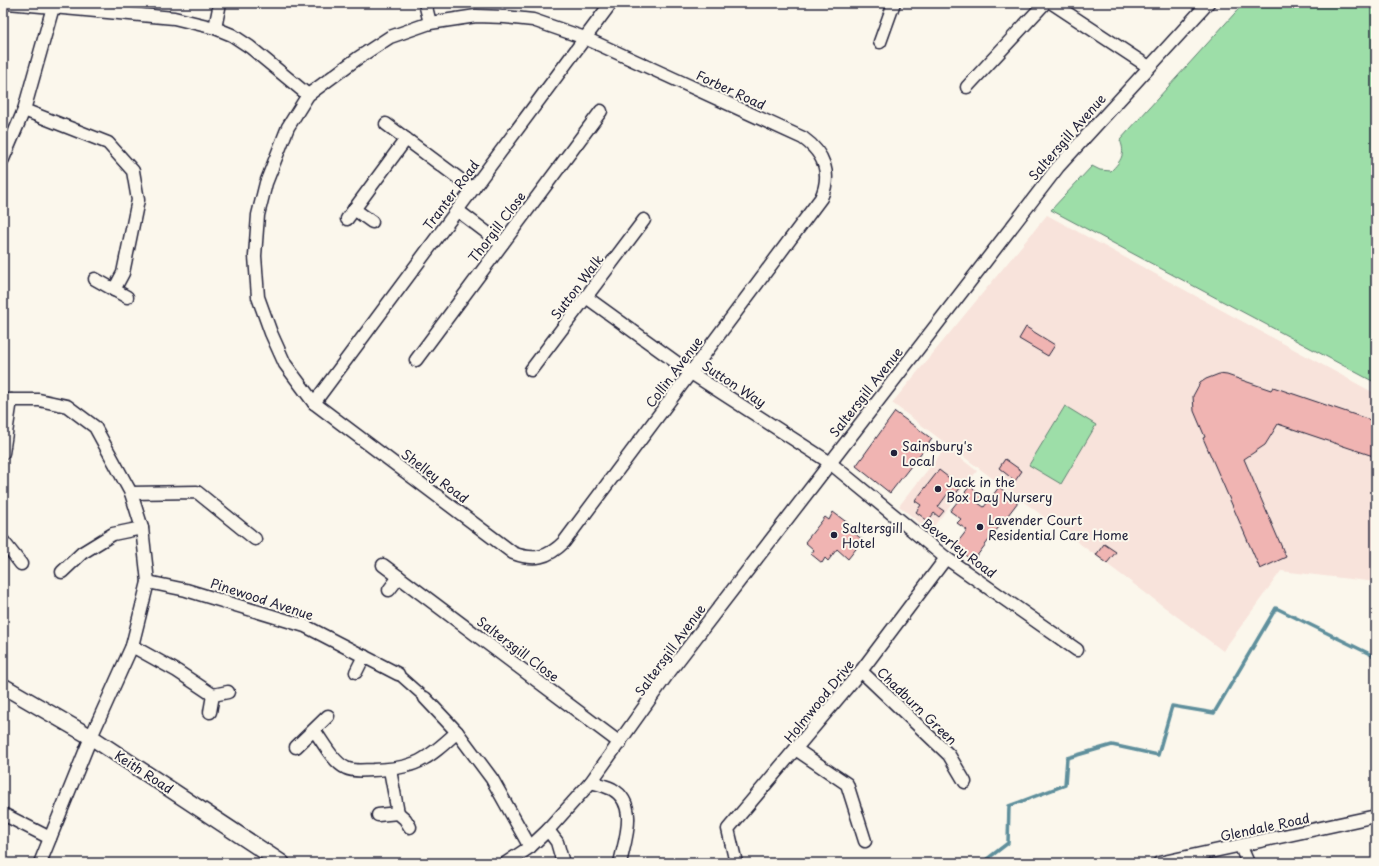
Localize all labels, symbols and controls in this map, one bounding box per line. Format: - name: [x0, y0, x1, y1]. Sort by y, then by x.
- street label: Forber Road: [693, 65, 769, 114]
- street label: Saltersgill Avenue: [1024, 89, 1110, 184]
- street label: Tranter Road: [418, 156, 483, 234]
- street label: Thorgill Close: [464, 187, 530, 266]
- street label: Sutton Walk: [546, 250, 607, 323]
- street label: Collin Avenue: [641, 332, 707, 411]
- street label: Saltersgill Avenue: [824, 343, 907, 441]
- street label: Sutton Way: [698, 356, 770, 411]
- place label: Sainsbury's Local: [902, 436, 972, 470]
- street label: Shelley Road: [398, 444, 473, 507]
- marker: Sainsbury's Local: [889, 448, 899, 458]
- place label: Jack in the Box Day Nursery: [946, 472, 1052, 506]
- marker: Jack in the Box Day Nursery: [933, 484, 943, 494]
- place label: Lavender Court Residential Care Home: [988, 510, 1129, 544]
- street label: Beverley Road: [918, 513, 1001, 582]
- place label: Saltersgill Hotel: [842, 518, 903, 552]
- marker: Lavender Court Residential Care Home: [975, 522, 985, 532]
- marker: Saltersgill Hotel: [829, 530, 839, 540]
- street label: Pinewood Avenue: [208, 573, 316, 624]
- street label: Saltersgill Avenue: [630, 600, 709, 700]
- street label: Saltersgill Close: [473, 611, 563, 686]
- street label: Holmwood Drive: [779, 655, 858, 746]
- street label: Chadburn Green: [873, 663, 961, 749]
- street label: Keith Road: [111, 746, 177, 798]
- street label: Glendale Road: [1218, 808, 1311, 845]

